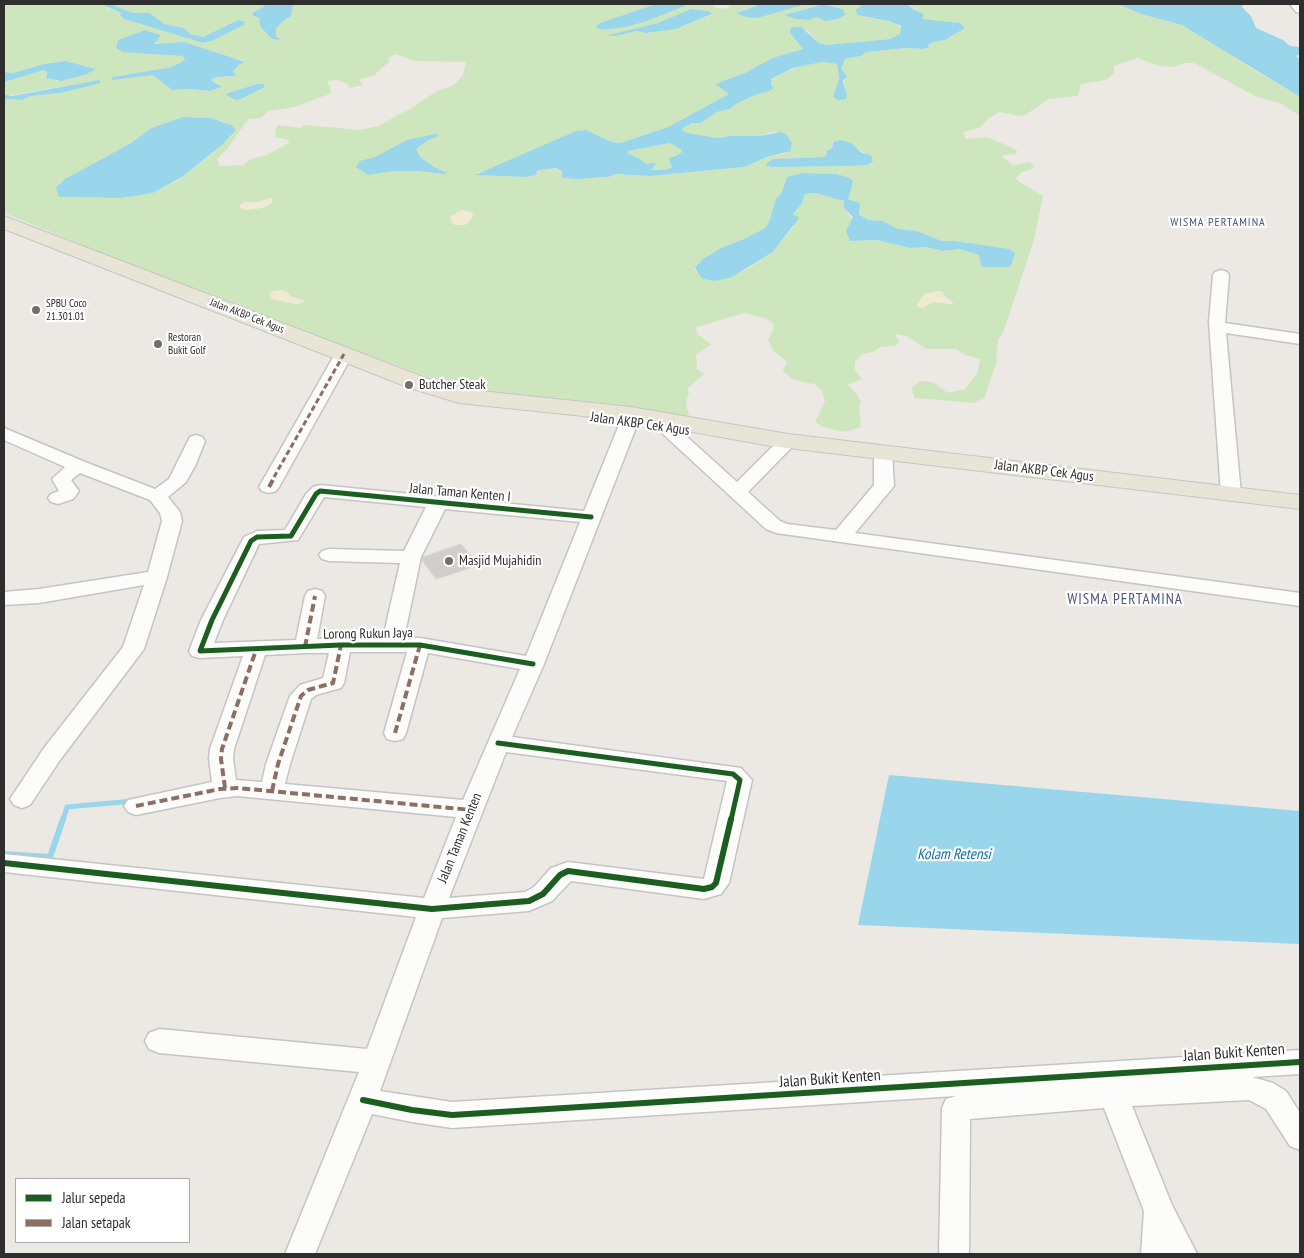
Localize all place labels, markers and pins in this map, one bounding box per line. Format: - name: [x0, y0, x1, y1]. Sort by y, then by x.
- place label: SPBU Coco 21.301.01: [46, 297, 87, 323]
- marker: SPBU Coco 21.301.01: [30, 304, 42, 316]
- place label: Restoran Bukit Golf: [168, 331, 206, 357]
- marker: Restoran Bukit Golf: [152, 338, 164, 350]
- place label: Butcher Steak: [419, 377, 486, 393]
- marker: Butcher Steak: [403, 379, 415, 391]
- place label: Masjid Mujahidin: [459, 553, 541, 569]
- marker: Masjid Mujahidin: [443, 555, 455, 567]

